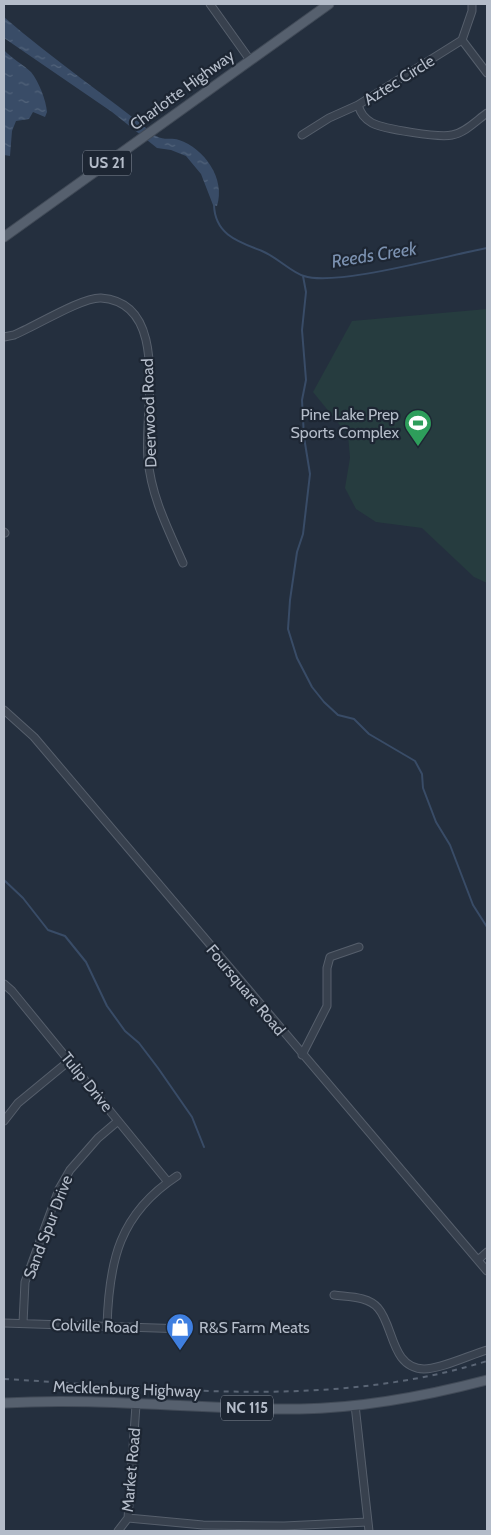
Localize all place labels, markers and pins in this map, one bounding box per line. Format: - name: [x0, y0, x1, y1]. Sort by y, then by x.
- place label: Pine Lake Prep Sports Complex: [291, 405, 399, 442]
- sports icon: Pine Lake Prep Sports Complex: [403, 408, 433, 447]
- shop icon: R&S Farm Meats: [165, 1312, 195, 1351]
- place label: R&S Farm Meats: [199, 1318, 310, 1337]

